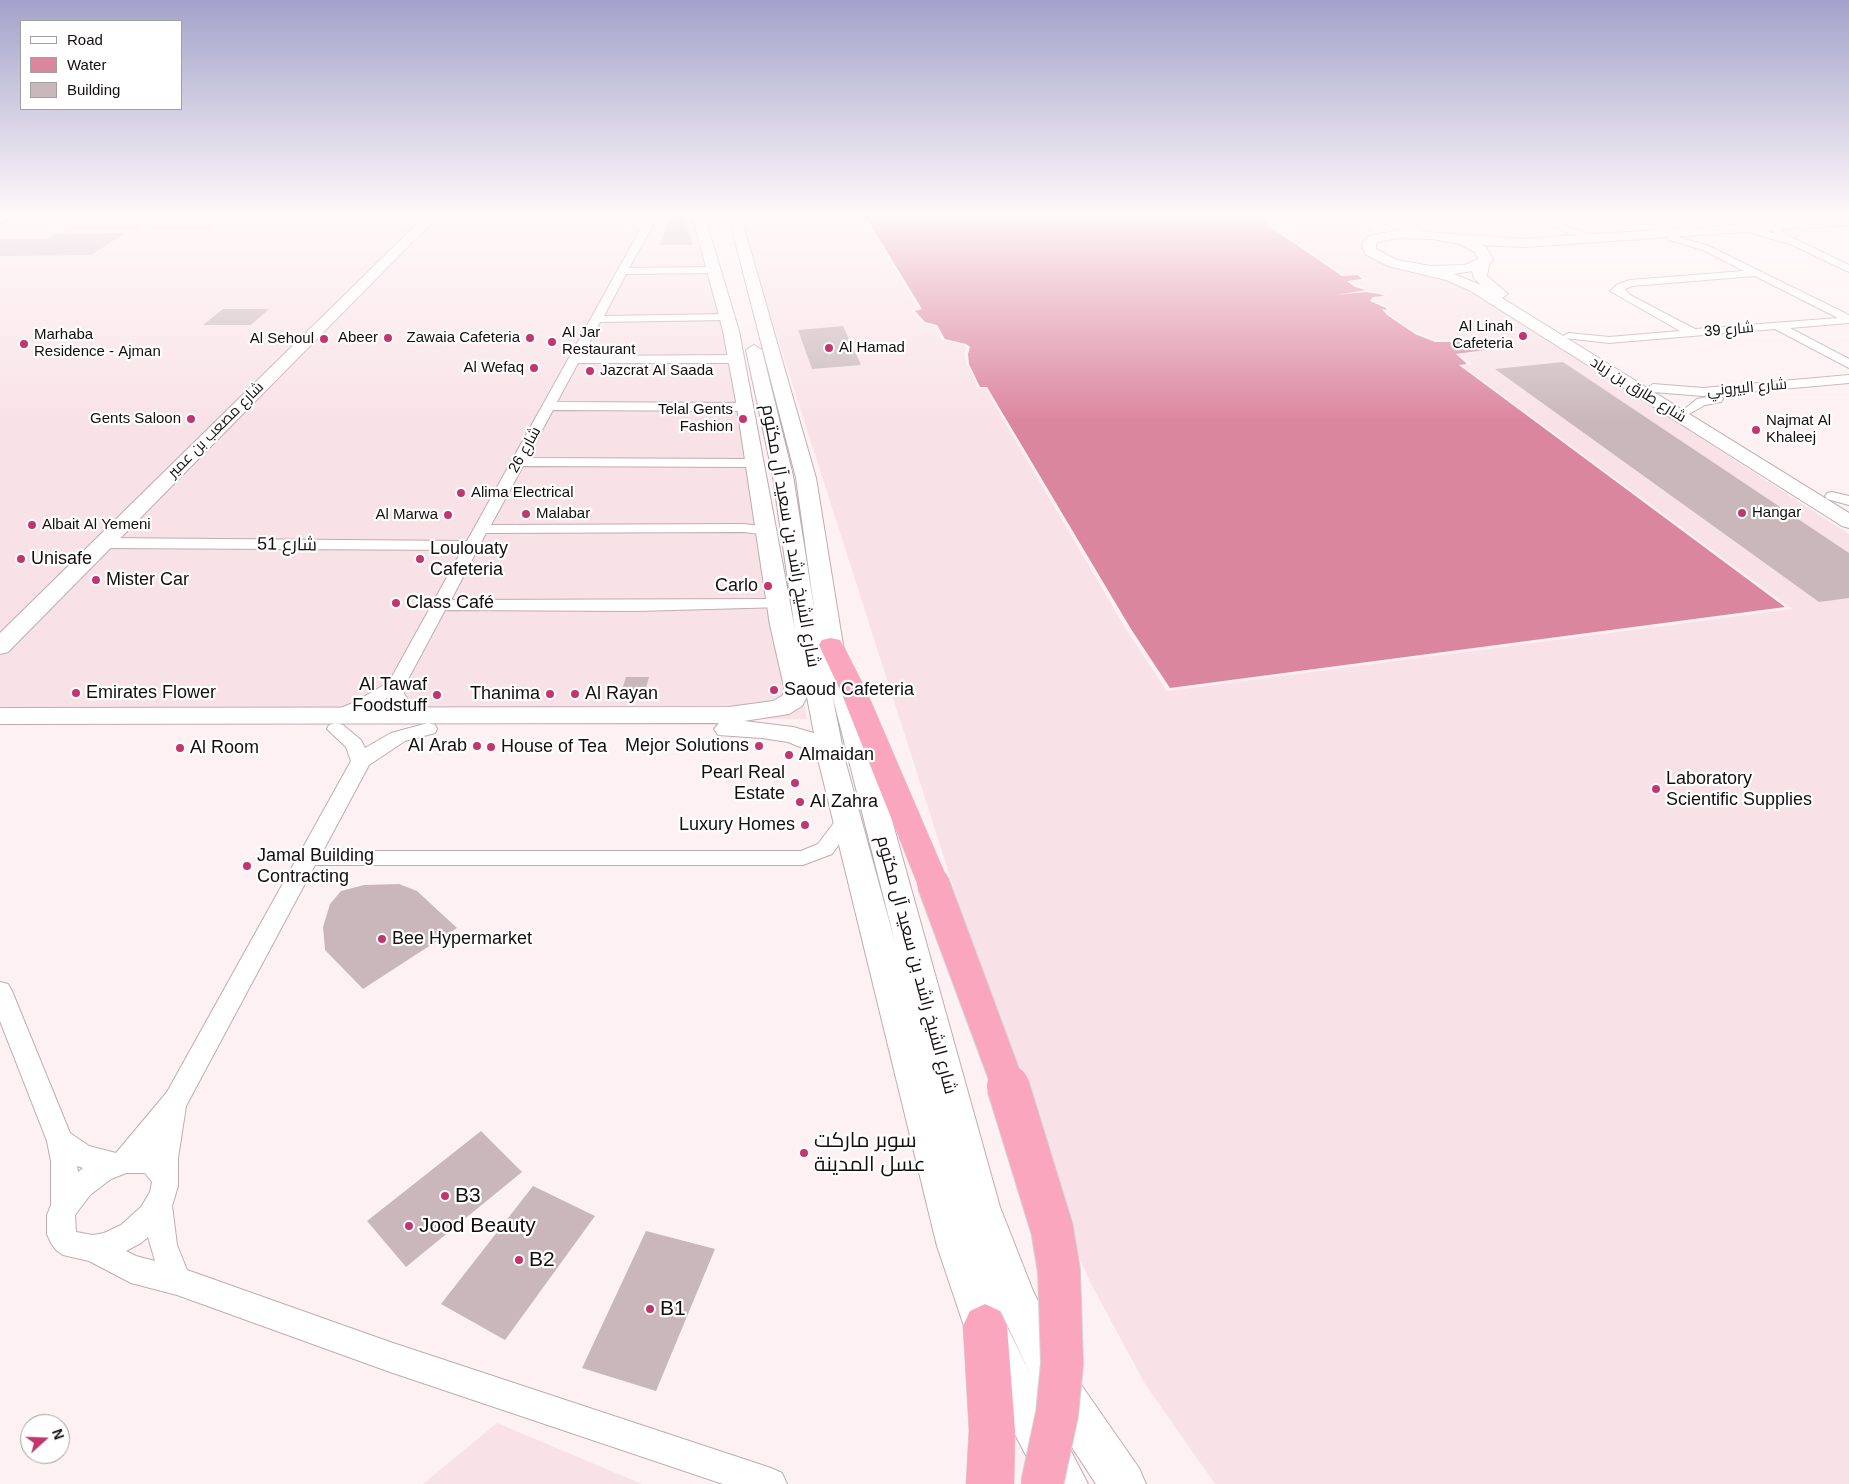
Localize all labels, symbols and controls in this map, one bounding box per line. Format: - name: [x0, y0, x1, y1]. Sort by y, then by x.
- legend: [20, 20, 182, 110]
- text: Road: [67, 31, 103, 48]
- text: Water: [67, 56, 106, 73]
- text: Building: [67, 81, 120, 98]
- place label: Al Linah Cafeteria: [1452, 318, 1513, 353]
- street label: شارع 39: [1703, 319, 1755, 341]
- place label: Al Jar Restaurant: [562, 324, 635, 359]
- place label: Marhaba Residence - Ajman: [34, 326, 161, 361]
- place label: Abeer: [338, 329, 378, 347]
- place label: Zawaia Cafeteria: [407, 329, 520, 347]
- place label: Al Sehoul: [250, 330, 314, 348]
- marker: Al Linah Cafeteria: [1517, 330, 1529, 342]
- marker: Abeer: [382, 332, 394, 344]
- marker: Zawaia Cafeteria: [524, 332, 536, 344]
- marker: Al Sehoul: [318, 333, 330, 345]
- marker: Al Jar Restaurant: [546, 336, 558, 348]
- marker: Marhaba Residence - Ajman: [18, 338, 30, 350]
- place label: Al Hamad: [839, 339, 905, 357]
- marker: Al Hamad: [823, 342, 835, 354]
- street label: شارع طارق بن زياد: [1587, 353, 1689, 427]
- place label: Al Wefaq: [463, 359, 524, 377]
- marker: Al Wefaq: [528, 362, 540, 374]
- place label: Jazcrat Al Saada: [600, 362, 713, 380]
- marker: Jazcrat Al Saada: [584, 365, 596, 377]
- street label: شارع البيروني: [1706, 376, 1788, 400]
- street label: شارع مصعب بن عمير: [164, 378, 268, 482]
- place label: Telal Gents Fashion: [658, 401, 733, 436]
- street label: شارع الشيخ راشد بن سعيد آل مكتوم: [756, 403, 824, 669]
- place label: Gents Saloon: [90, 410, 181, 428]
- place label: Najmat Al Khaleej: [1766, 412, 1831, 447]
- marker: Gents Saloon: [185, 413, 197, 425]
- marker: Telal Gents Fashion: [737, 413, 749, 425]
- street label: شارع 26: [505, 424, 545, 476]
- marker: Najmat Al Khaleej: [1750, 424, 1762, 436]
- place label: Alima Electrical: [471, 484, 574, 502]
- marker: Alima Electrical: [455, 487, 467, 499]
- place label: Hangar: [1752, 504, 1801, 522]
- place label: Malabar: [536, 505, 590, 523]
- place label: Al Marwa: [375, 506, 438, 524]
- marker: Hangar: [1736, 507, 1748, 519]
- marker: Malabar: [520, 508, 532, 520]
- marker: Al Marwa: [442, 509, 454, 521]
- place label: Albait Al Yemeni: [42, 516, 151, 534]
- marker: Albait Al Yemeni: [26, 519, 38, 531]
- street label: شارع 51: [257, 534, 317, 556]
- place label: Loulouaty Cafeteria: [430, 538, 508, 580]
- place label: Unisafe: [31, 548, 92, 570]
- marker: Unisafe: [15, 553, 27, 565]
- marker: Loulouaty Cafeteria: [414, 553, 426, 565]
- place label: Mister Car: [106, 569, 189, 591]
- marker: Mister Car: [90, 574, 102, 586]
- place label: Carlo: [715, 575, 758, 597]
- marker: Carlo: [762, 580, 774, 592]
- place label: Class Café: [406, 592, 494, 614]
- marker: Class Café: [390, 597, 402, 609]
- place label: Al Tawaf Foodstuff: [352, 674, 427, 716]
- place label: Saoud Cafeteria: [784, 679, 914, 701]
- place label: Emirates Flower: [86, 682, 216, 704]
- place label: Thanima: [470, 683, 540, 705]
- place label: Al Rayan: [585, 683, 658, 705]
- marker: Saoud Cafeteria: [768, 684, 780, 696]
- marker: Emirates Flower: [70, 687, 82, 699]
- marker: Thanima: [544, 688, 556, 700]
- marker: Al Rayan: [569, 688, 581, 700]
- marker: Al Tawaf Foodstuff: [431, 689, 443, 701]
- place label: Al Arab: [408, 735, 467, 757]
- place label: Mejor Solutions: [625, 735, 749, 757]
- place label: House of Tea: [501, 736, 607, 758]
- place label: Al Room: [190, 737, 259, 759]
- marker: Al Arab: [471, 740, 483, 752]
- marker: Mejor Solutions: [753, 740, 765, 752]
- marker: House of Tea: [485, 741, 497, 753]
- marker: Al Room: [174, 742, 186, 754]
- place label: Almaidan: [799, 744, 874, 766]
- marker: Almaidan: [783, 749, 795, 761]
- place label: Pearl Real Estate: [701, 762, 785, 804]
- place label: Laboratory Scientific Supplies: [1666, 768, 1812, 811]
- marker: Pearl Real Estate: [789, 777, 801, 789]
- marker: Laboratory Scientific Supplies: [1650, 783, 1662, 795]
- place label: Al Zahra: [810, 791, 878, 813]
- marker: Al Zahra: [794, 796, 806, 808]
- place label: Luxury Homes: [679, 814, 795, 836]
- marker: Luxury Homes: [799, 819, 811, 831]
- street label: شارع الشيخ راشد بن سعيد آل مكتوم: [871, 833, 961, 1097]
- place label: Jamal Building Contracting: [257, 845, 374, 888]
- marker: Jamal Building Contracting: [241, 860, 253, 872]
- place label: Bee Hypermarket: [392, 928, 532, 950]
- marker: Bee Hypermarket: [376, 933, 388, 945]
- place label: سوبر ماركت عسل المدينة: [814, 1128, 926, 1178]
- marker: سوبر ماركت عسل المدينة: [798, 1147, 810, 1159]
- place label: B3: [455, 1183, 481, 1209]
- marker: B3: [439, 1190, 451, 1202]
- place label: Jood Beauty: [419, 1213, 536, 1239]
- marker: Jood Beauty: [403, 1220, 415, 1232]
- place label: B2: [529, 1247, 555, 1273]
- marker: B2: [513, 1254, 525, 1266]
- place label: B1: [660, 1296, 686, 1322]
- marker: B1: [644, 1303, 656, 1315]
- north arrow: [20, 1414, 70, 1464]
- text: N: [49, 1427, 67, 1442]

